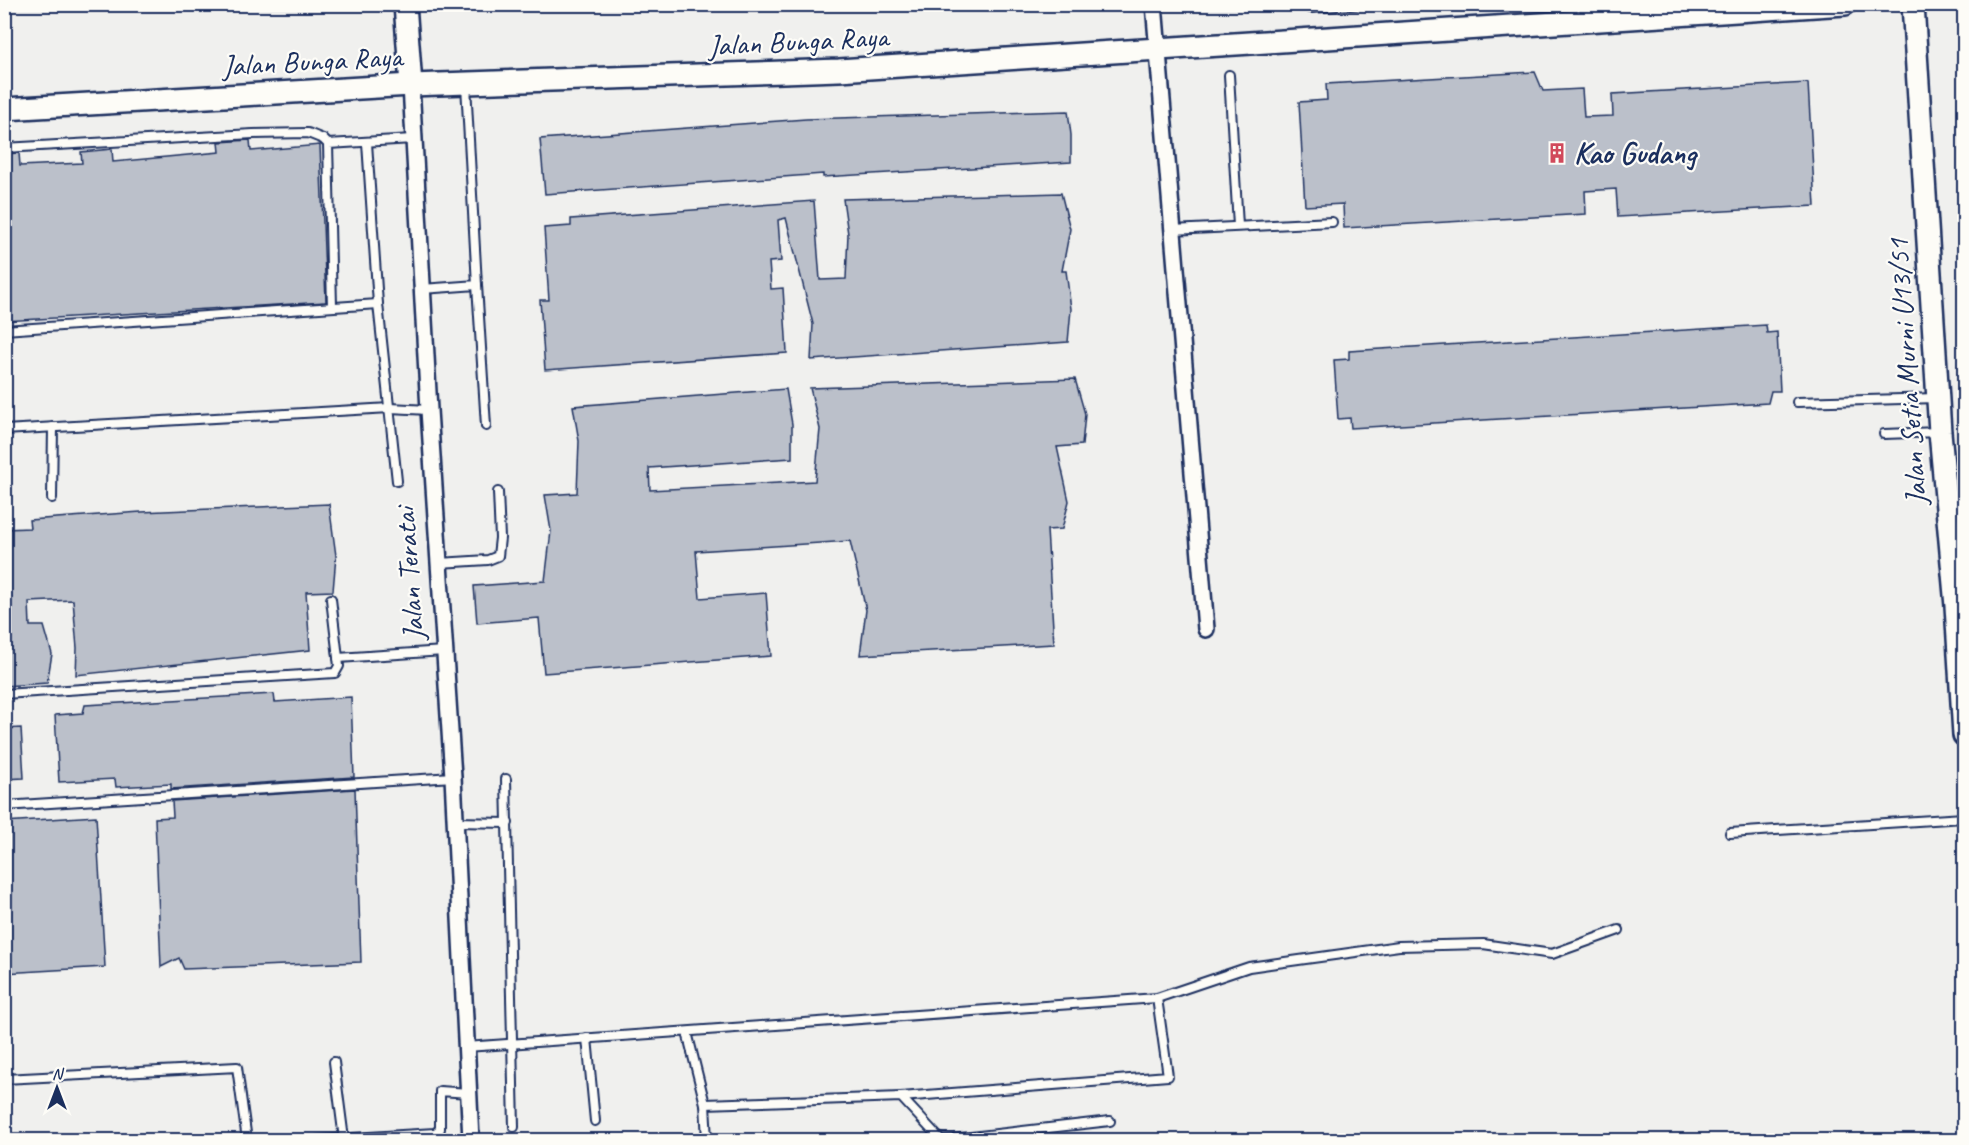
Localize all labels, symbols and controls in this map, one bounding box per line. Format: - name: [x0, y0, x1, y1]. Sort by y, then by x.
- street label: Jalan Bunga Raya: [705, 17, 892, 65]
- street label: Jalan Bunga Raya: [219, 37, 406, 85]
- place label: Kao Gudang: [1574, 134, 1698, 172]
- building icon: Kao Gudang: [1545, 141, 1569, 165]
- street label: Jalan Setia Murni U13/51: [1879, 236, 1935, 509]
- street label: Jalan Teratai: [385, 503, 433, 644]
- north arrow: [27, 1058, 87, 1118]
- text: N: [52, 1064, 65, 1084]

